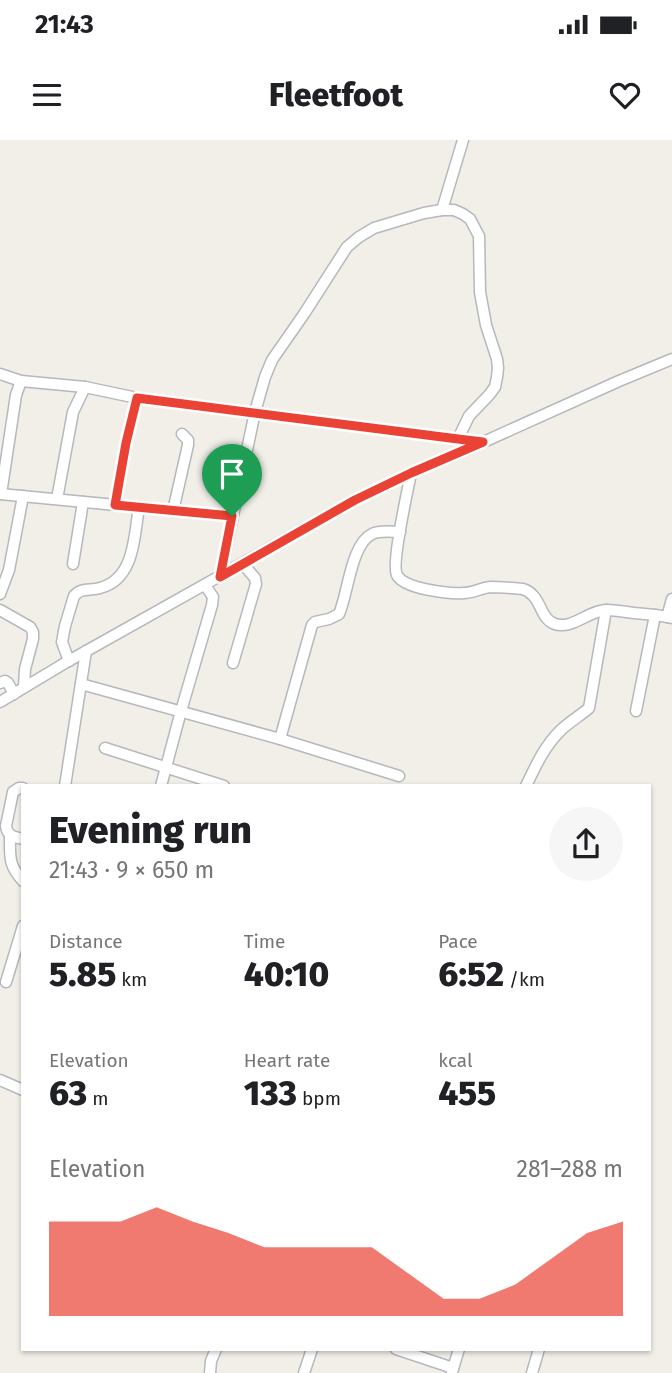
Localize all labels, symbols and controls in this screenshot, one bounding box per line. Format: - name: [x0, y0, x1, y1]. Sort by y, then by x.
- text: 21:43: [35, 9, 94, 40]
- icon: menu: [28, 76, 66, 114]
- text: Fleetfoot: [269, 76, 403, 114]
- icon: heart: [606, 76, 644, 114]
- pin: [202, 444, 262, 516]
- icon: arrive: [213, 455, 251, 493]
- text: Evening run: [49, 807, 252, 853]
- button: share: [549, 807, 623, 881]
- text: 21:43 · 9 × 650 m: [49, 856, 214, 884]
- text: Distance: [49, 930, 123, 953]
- text: Time: [244, 930, 285, 953]
- text: Pace: [438, 930, 478, 953]
- text: 5.85: [49, 953, 116, 995]
- text: 40:10: [244, 953, 329, 995]
- text: 6:52: [438, 953, 504, 995]
- text: km: [116, 968, 147, 991]
- text: /km: [504, 968, 545, 991]
- text: Elevation: [49, 1049, 129, 1072]
- text: Heart rate: [244, 1049, 330, 1072]
- text: kcal: [438, 1049, 473, 1072]
- text: 63: [49, 1072, 87, 1114]
- text: 133: [244, 1072, 297, 1114]
- text: 455: [438, 1072, 496, 1114]
- text: m: [87, 1087, 108, 1110]
- text: bpm: [297, 1087, 341, 1110]
- text: Elevation: [49, 1155, 145, 1183]
- text: 281–288 m: [517, 1155, 623, 1183]

